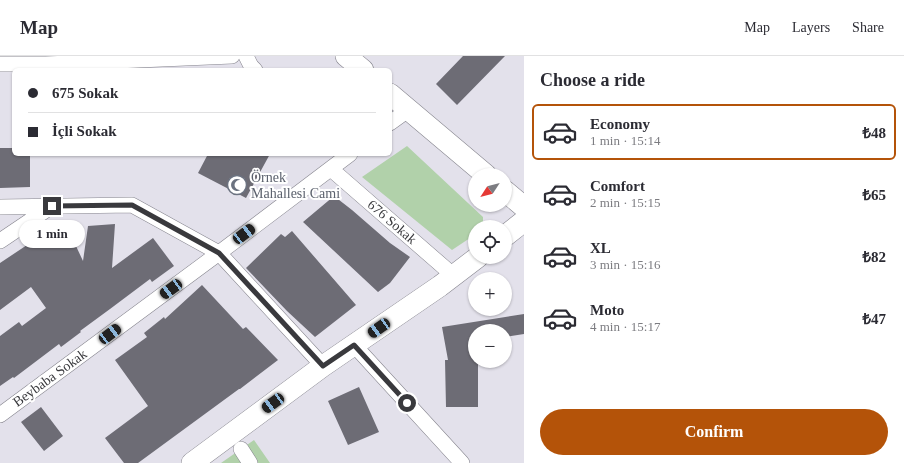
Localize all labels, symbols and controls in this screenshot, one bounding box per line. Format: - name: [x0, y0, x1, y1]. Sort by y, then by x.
- text: Map: [20, 17, 58, 38]
- text: Map: [744, 20, 770, 35]
- text: Layers: [792, 20, 830, 35]
- text: Share: [852, 20, 884, 35]
- text: Choose a ride: [540, 70, 645, 90]
- text: 675 Sokak: [52, 85, 118, 101]
- icon: car: [542, 114, 578, 150]
- text: Economy: [590, 116, 650, 132]
- text: İçli Sokak: [52, 123, 117, 139]
- text: ₺48: [862, 125, 886, 141]
- text: 1 min · 15:14: [590, 133, 660, 148]
- north arrow: [468, 168, 512, 212]
- map controls: [468, 168, 512, 368]
- place label: Örnek Mahallesi Cami: [251, 169, 340, 201]
- mosque icon: Örnek Mahallesi Cami: [226, 174, 248, 196]
- icon: car: [542, 176, 578, 212]
- text: Comfort: [590, 178, 645, 194]
- text: ₺65: [862, 187, 886, 203]
- text: 2 min · 15:15: [590, 195, 660, 210]
- route end: [43, 197, 61, 215]
- street label: 676 Sokak: [365, 197, 419, 247]
- callout: 1 min: [19, 220, 85, 248]
- button: locate: [468, 220, 512, 264]
- car: [231, 222, 257, 246]
- text: 1 min: [36, 226, 68, 241]
- icon: car: [542, 238, 578, 274]
- text: XL: [590, 240, 611, 256]
- text: ₺82: [862, 249, 886, 265]
- text: 3 min · 15:16: [590, 257, 660, 272]
- button: +: [468, 272, 512, 316]
- car: [158, 277, 184, 301]
- icon: car: [542, 300, 578, 336]
- text: Moto: [590, 302, 624, 318]
- text: ₺47: [862, 311, 886, 327]
- car: [366, 316, 392, 340]
- text: 4 min · 15:17: [590, 319, 660, 334]
- car: [97, 322, 123, 346]
- button: −: [468, 324, 512, 368]
- street label: Beybaba Sokak: [10, 346, 90, 410]
- car: [260, 391, 286, 415]
- route start: [398, 394, 416, 412]
- button: Confirm: [540, 409, 888, 455]

